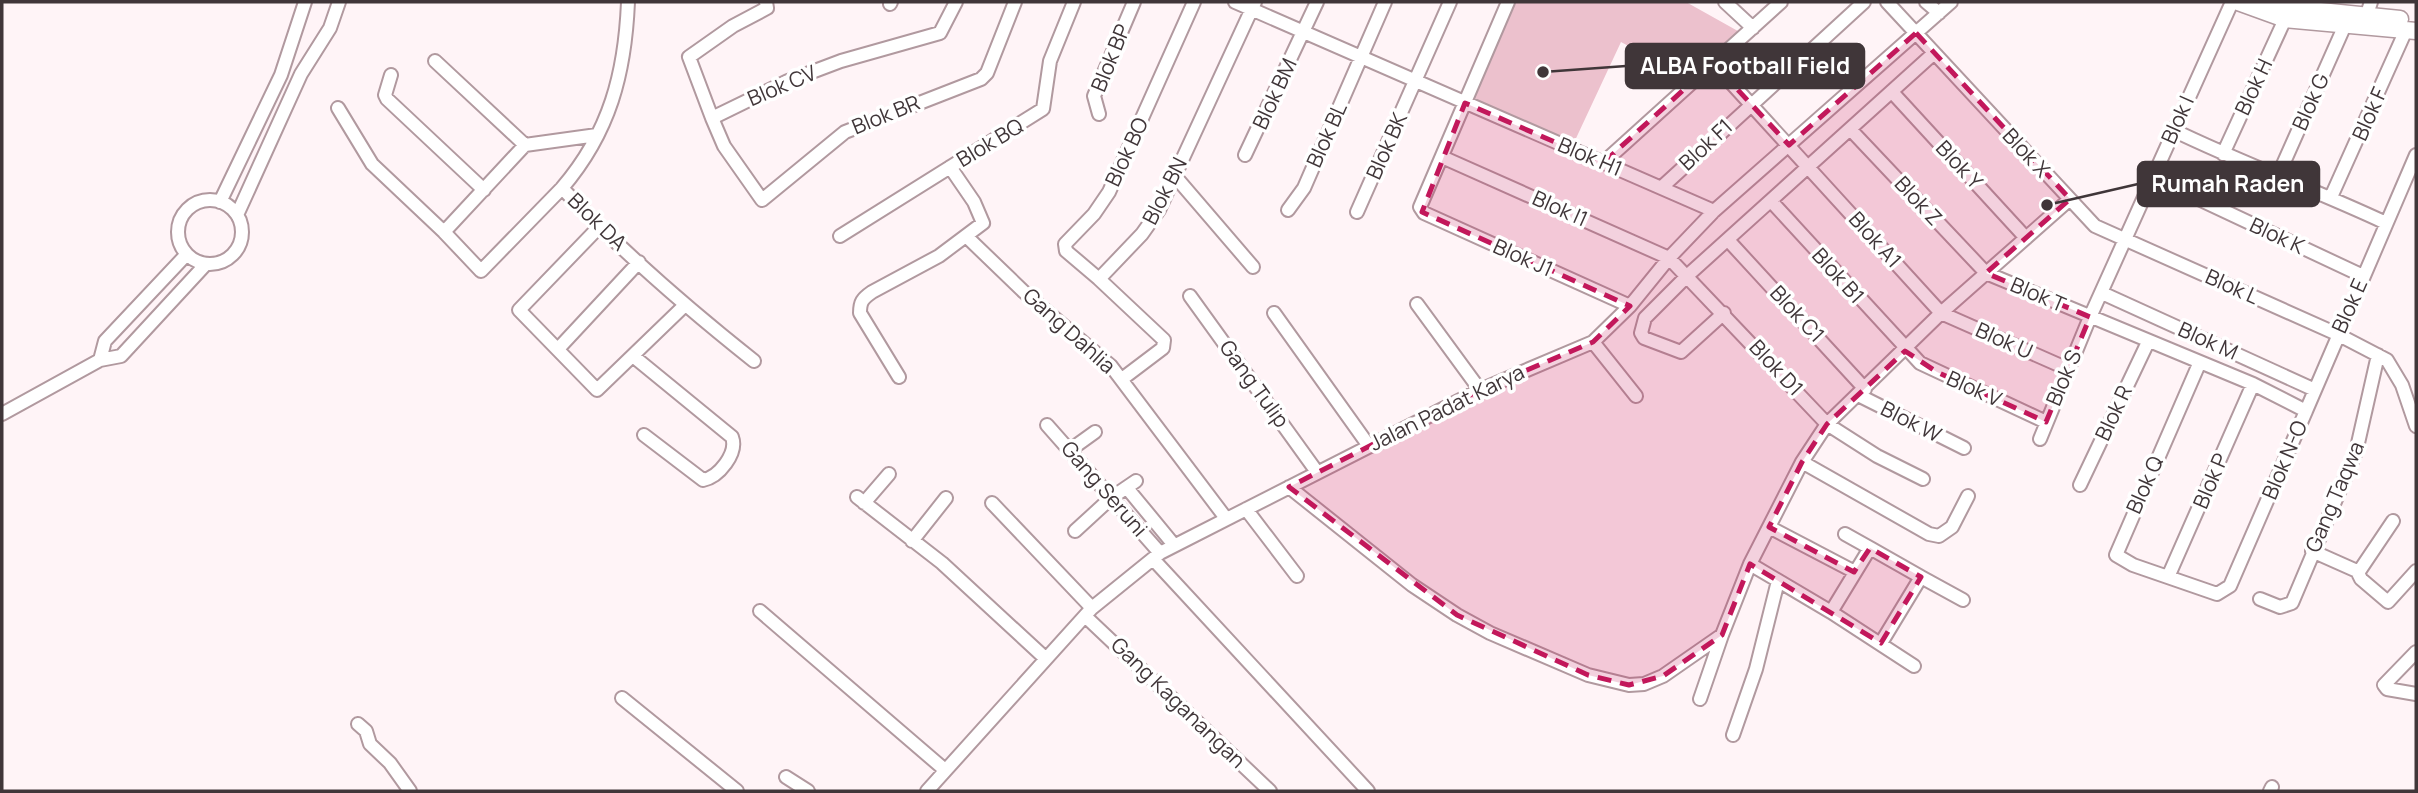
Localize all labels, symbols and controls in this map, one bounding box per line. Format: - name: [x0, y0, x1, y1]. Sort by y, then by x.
- street label: Blok BP: [1084, 19, 1136, 95]
- callout: ALBA Football Field: [1626, 44, 1864, 88]
- text: ALBA Football Field: [1640, 49, 1850, 81]
- street label: Blok BM: [1245, 54, 1303, 134]
- street label: Blok H: [2228, 54, 2278, 119]
- street label: Blok CV: [743, 58, 821, 112]
- street label: Blok G: [2285, 68, 2335, 135]
- street label: Blok F: [2345, 82, 2393, 145]
- street label: Blok BR: [847, 88, 924, 140]
- street label: Blok I: [2154, 91, 2200, 148]
- street label: Blok BL: [1299, 97, 1353, 172]
- street label: Blok BK: [1359, 107, 1413, 183]
- street label: Blok BQ: [951, 111, 1028, 173]
- street label: Blok F1: [1673, 112, 1738, 176]
- street label: Blok BO: [1098, 113, 1154, 191]
- street label: Blok X: [1997, 122, 2057, 183]
- street label: Blok H1: [1554, 130, 1627, 182]
- street label: Blok Y: [1930, 134, 1989, 195]
- street label: Blok BN: [1135, 152, 1193, 229]
- callout: Rumah Raden: [2138, 162, 2319, 206]
- text: Rumah Raden: [2152, 167, 2304, 199]
- street label: Blok Z: [1889, 170, 1949, 231]
- street label: Blok I1: [1528, 184, 1593, 233]
- street label: Blok DA: [562, 186, 633, 256]
- street label: Blok A1: [1843, 205, 1908, 273]
- street label: Blok K: [2246, 210, 2310, 260]
- street label: Blok J1: [1489, 232, 1558, 283]
- street label: Blok B1: [1806, 241, 1871, 309]
- street label: Blok L: [2201, 262, 2264, 310]
- street label: Blok T: [2007, 270, 2071, 318]
- street label: Blok E: [2325, 274, 2373, 337]
- street label: Blok C1: [1764, 279, 1831, 348]
- street label: Gang Dahlia: [1017, 281, 1122, 379]
- street label: Blok U: [1972, 315, 2037, 365]
- street label: Blok M: [2174, 315, 2243, 366]
- street label: Blok D1: [1744, 333, 1810, 401]
- street label: Gang Tulip: [1214, 334, 1296, 433]
- street label: Blok S: [2039, 346, 2087, 410]
- street label: Jalan Padat Karya: [1364, 357, 1529, 457]
- street label: Blok V: [1942, 364, 2007, 413]
- street label: Blok R: [2088, 380, 2138, 445]
- street label: Blok W: [1876, 394, 1947, 448]
- street label: Blok N-O: [2255, 416, 2313, 503]
- street label: Gang Seruni: [1055, 435, 1154, 542]
- street label: Gang Taqwa: [2298, 437, 2370, 556]
- street label: Blok P: [2186, 448, 2234, 513]
- street label: Blok Q: [2119, 451, 2169, 518]
- street label: Gang Kaganangan: [1105, 631, 1252, 774]

